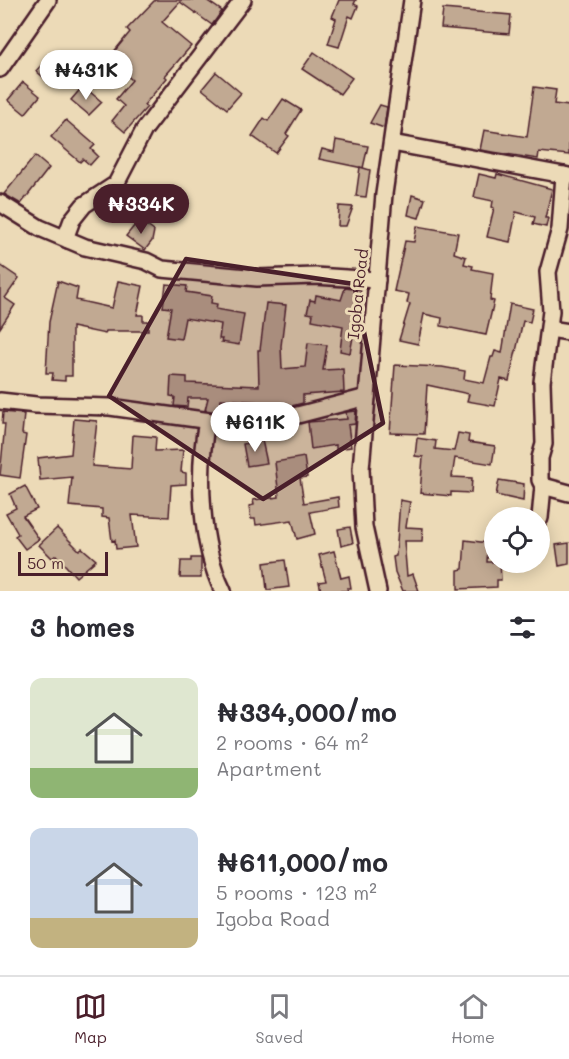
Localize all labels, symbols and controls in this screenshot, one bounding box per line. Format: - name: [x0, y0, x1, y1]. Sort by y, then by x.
- pin: ₦431K: [44, 50, 128, 101]
- text: ₦431K: [54, 56, 118, 82]
- pin: ₦334K: [99, 184, 183, 235]
- text: ₦334K: [107, 190, 175, 216]
- street label: Igoba Road: [342, 248, 372, 340]
- pin: ₦611K: [213, 402, 297, 453]
- text: ₦611K: [225, 408, 285, 434]
- map controls: [484, 507, 550, 573]
- button: locate: [484, 507, 550, 573]
- scale bar: [18, 549, 108, 576]
- text: 50 m: [27, 552, 64, 573]
- text: 3 homes: [30, 610, 135, 644]
- icon: filters: [506, 611, 539, 644]
- text: ₦334,000/mo: [216, 695, 397, 729]
- icon: home: [78, 702, 150, 774]
- text: 2 rooms · 64 m²: [216, 729, 368, 755]
- text: Apartment: [216, 755, 322, 781]
- text: ₦611,000/mo: [216, 845, 388, 879]
- icon: home: [78, 852, 150, 924]
- text: 5 rooms · 123 m²: [216, 879, 377, 905]
- text: Igoba Road: [216, 905, 330, 931]
- tab: Map: [74, 990, 107, 1047]
- tab: Saved: [255, 990, 303, 1047]
- tab: Home: [451, 990, 495, 1047]

